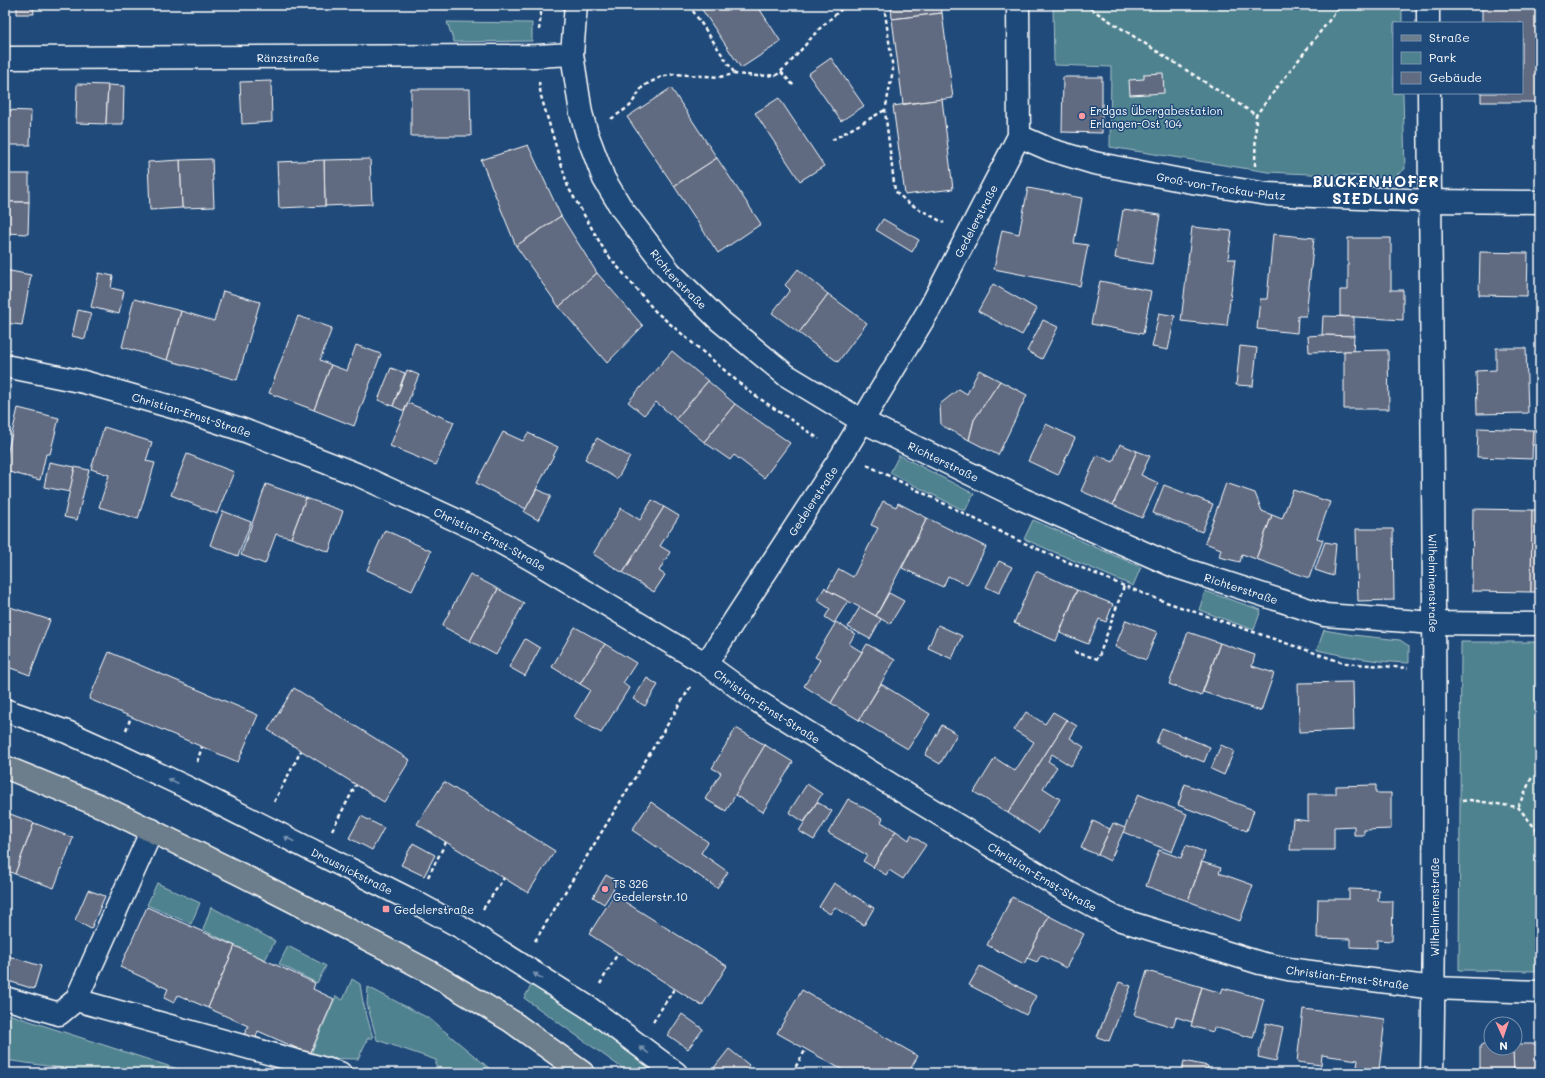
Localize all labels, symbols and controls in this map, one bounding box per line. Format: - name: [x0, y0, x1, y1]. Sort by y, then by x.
- legend: [1393, 22, 1523, 94]
- text: Straße: [1429, 29, 1470, 45]
- street label: Ränzstraße: [257, 49, 319, 65]
- text: Park: [1429, 49, 1456, 65]
- text: Gebäude: [1429, 69, 1482, 85]
- place label: Erdgas Übergabestation Erlangen-Ost 104: [1090, 103, 1222, 131]
- marker: Erdgas Übergabestation Erlangen-Ost 104: [1077, 111, 1087, 121]
- street label: Groß-von-Trockau-Platz: [1155, 168, 1286, 202]
- district label: BUCKENHOFER SIEDLUNG: [1312, 171, 1440, 208]
- street label: Gedelerstraße: [950, 181, 1000, 260]
- street label: Richterstraße: [647, 246, 711, 312]
- street label: Christian-Ernst-Straße: [130, 389, 254, 440]
- street label: Richterstraße: [906, 437, 982, 484]
- street label: Gedelerstraße: [784, 463, 841, 538]
- street label: Christian-Ernst-Straße: [432, 504, 549, 574]
- street label: Wilhelminenstraße: [1426, 533, 1442, 633]
- street label: Richterstraße: [1203, 569, 1280, 607]
- street label: Christian-Ernst-Straße: [711, 665, 823, 746]
- one-way arrow: [167, 778, 178, 784]
- one-way arrow: [283, 836, 295, 842]
- street label: Christian-Ernst-Straße: [985, 838, 1100, 914]
- street label: Drausnickstraße: [309, 844, 396, 897]
- street label: Wilhelminenstraße: [1427, 857, 1442, 957]
- place label: TS 326 Gedelerstr.10: [613, 876, 688, 904]
- marker: TS 326 Gedelerstr.10: [600, 884, 610, 894]
- place label: Gedelerstraße: [394, 902, 474, 917]
- marker: Gedelerstraße: [381, 904, 391, 914]
- street label: Christian-Ernst-Straße: [1285, 961, 1410, 992]
- one-way arrow: [532, 972, 544, 979]
- north arrow: [1483, 1016, 1523, 1056]
- text: N: [1499, 1039, 1508, 1054]
- one-way arrow: [639, 1046, 650, 1054]

